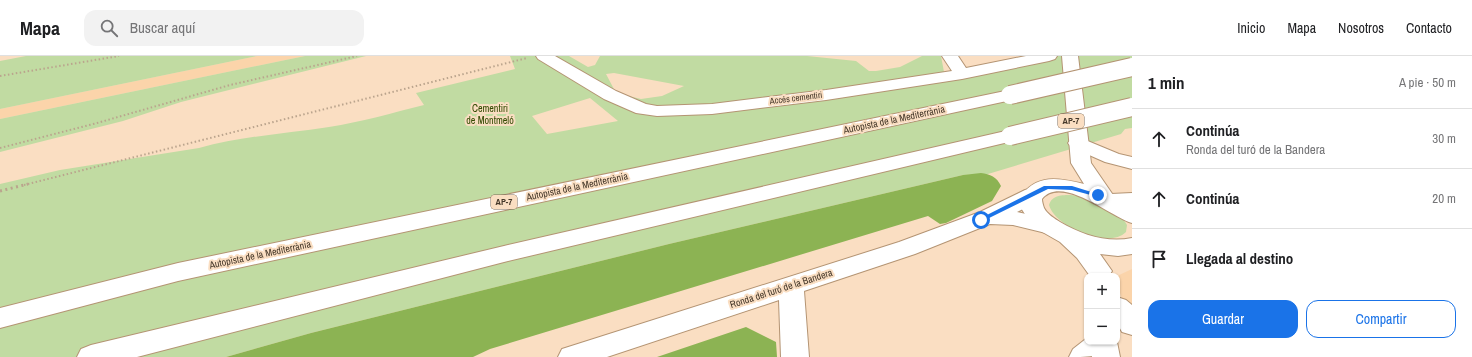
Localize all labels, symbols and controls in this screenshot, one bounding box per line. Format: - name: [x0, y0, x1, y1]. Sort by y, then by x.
- search box: [84, 10, 364, 46]
- text: Mapa: [20, 15, 60, 41]
- icon: search: [98, 17, 120, 39]
- text: Buscar aquí: [130, 17, 195, 38]
- text: Inicio: [1237, 19, 1265, 37]
- text: Mapa: [1287, 19, 1316, 37]
- text: Nosotros: [1338, 19, 1384, 37]
- text: Contacto: [1406, 19, 1452, 37]
- text: 1 min: [1148, 71, 1184, 94]
- text: A pie · 50 m: [1399, 74, 1456, 91]
- street label: Accés cementiri: [768, 89, 823, 107]
- park label: Cementiri de Montmeló: [466, 102, 514, 127]
- street label: Autopista de la Mediterrània: [841, 102, 946, 137]
- road number: AP-7: [1058, 114, 1084, 128]
- text: Continúa: [1186, 120, 1239, 141]
- icon: ahead: [1148, 128, 1170, 150]
- text: 30 m: [1432, 130, 1456, 147]
- text: Ronda del turó de la Bandera: [1186, 141, 1325, 158]
- street label: Autopista de la Mediterrània: [524, 169, 629, 204]
- route end: [1089, 186, 1107, 204]
- icon: ahead: [1148, 188, 1170, 210]
- text: Continúa: [1186, 188, 1239, 209]
- text: 20 m: [1432, 190, 1456, 207]
- road number: AP-7: [491, 195, 517, 209]
- route start: [972, 211, 990, 229]
- street label: Autopista de la Mediterrània: [207, 237, 312, 272]
- icon: arrive: [1148, 248, 1170, 270]
- text: Llegada al destino: [1186, 248, 1293, 269]
- street label: Ronda del turó de la Bandera: [728, 266, 835, 311]
- map controls: [1084, 273, 1120, 345]
- button: +: [1084, 273, 1120, 309]
- button: Guardar: [1148, 300, 1298, 338]
- button: Compartir: [1306, 300, 1456, 338]
- button: −: [1084, 309, 1120, 345]

